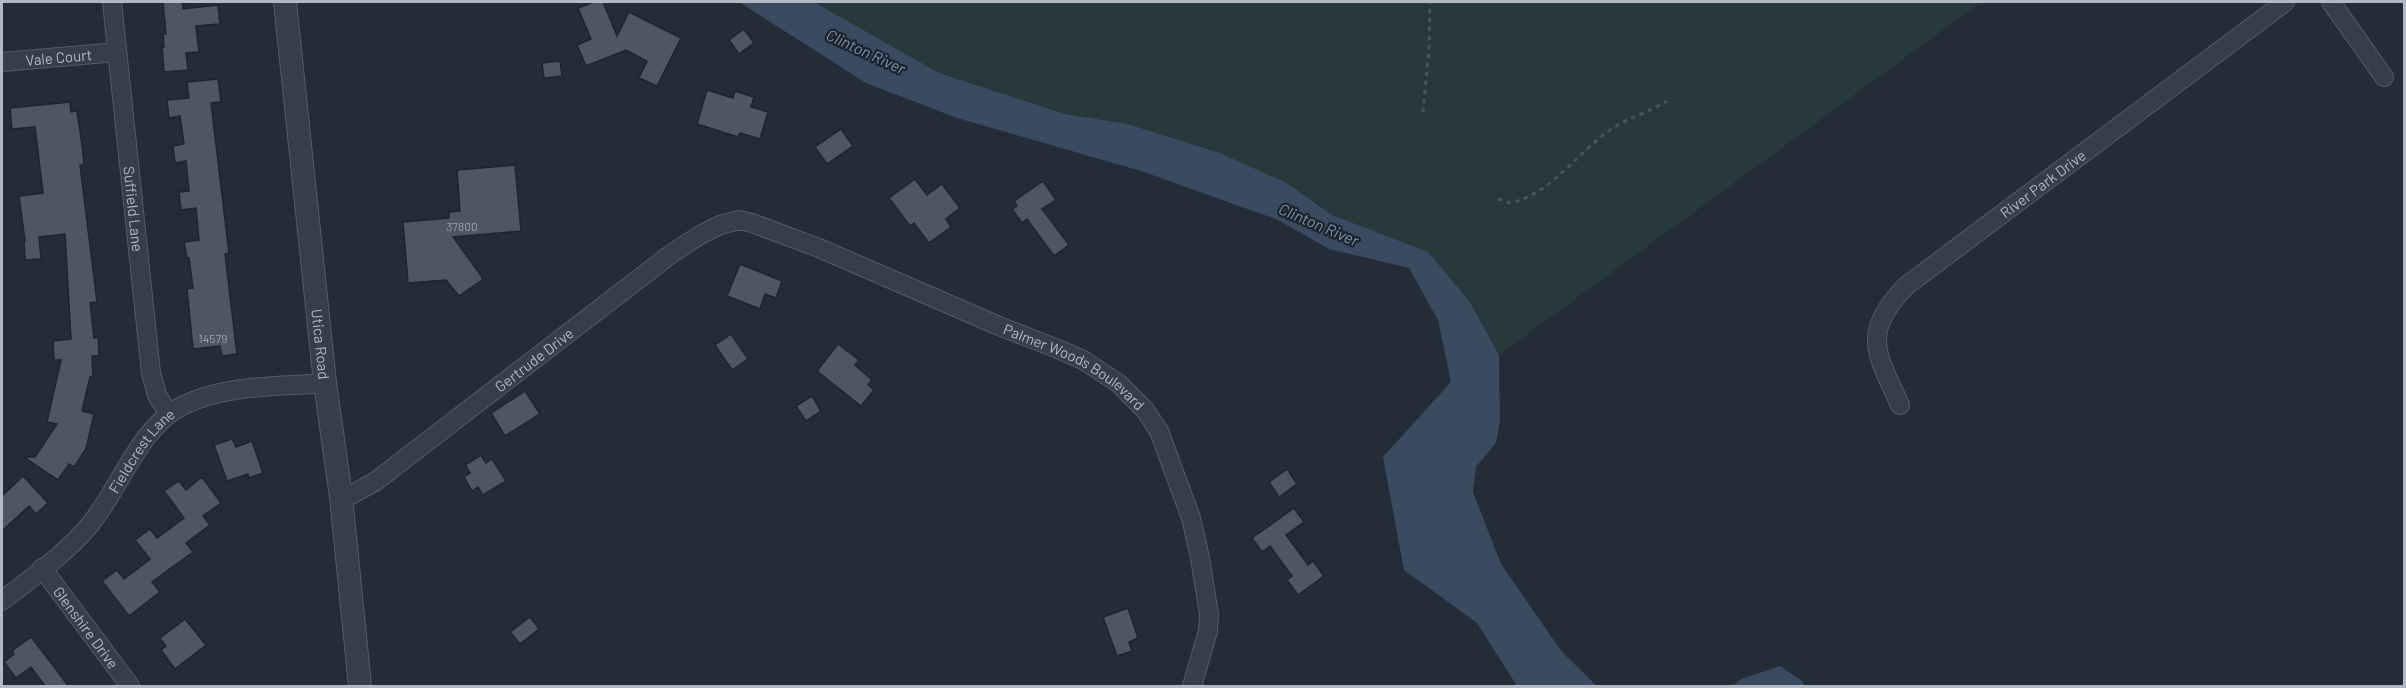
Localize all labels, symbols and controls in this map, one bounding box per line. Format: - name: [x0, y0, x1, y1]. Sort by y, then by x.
- water label: Clinton River: [823, 24, 910, 78]
- street label: Vale Court: [25, 45, 93, 69]
- street label: River Park Drive: [1996, 146, 2089, 221]
- street label: Suffield Lane: [120, 165, 147, 252]
- water label: Clinton River: [1276, 199, 1363, 250]
- house number: 37800: [446, 219, 478, 233]
- street label: Utica Road: [308, 308, 334, 380]
- street label: Palmer Woods Boulevard: [1001, 320, 1149, 414]
- street label: Gertrude Drive: [491, 324, 577, 396]
- house number: 14579: [199, 331, 227, 345]
- street label: Fieldcrest Lane: [104, 404, 178, 496]
- street label: Glenshire Drive: [50, 583, 123, 672]

